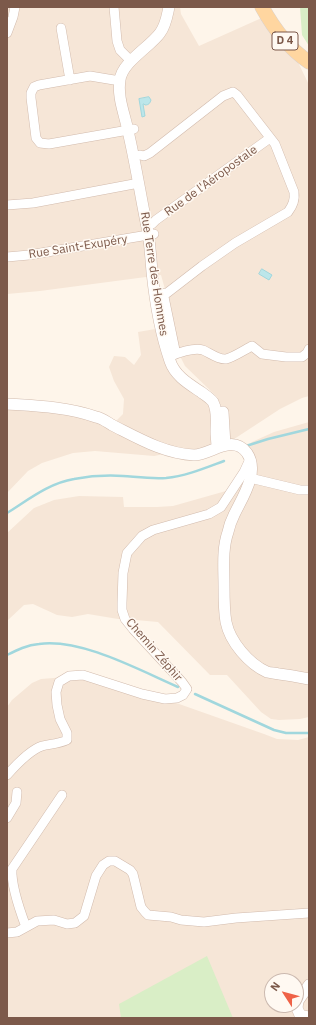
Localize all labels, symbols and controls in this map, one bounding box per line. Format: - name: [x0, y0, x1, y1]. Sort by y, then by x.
- road number: D 4: [272, 32, 298, 50]
- street label: Rue de l'Aéropostale: [162, 143, 260, 219]
- street label: Rue Terre des Hommes: [137, 211, 171, 337]
- street label: Rue Saint-Exupéry: [28, 232, 128, 262]
- street label: Chemin Zéphir: [123, 616, 185, 684]
- north arrow: [264, 973, 304, 1013]
- text: N: [267, 979, 283, 994]

